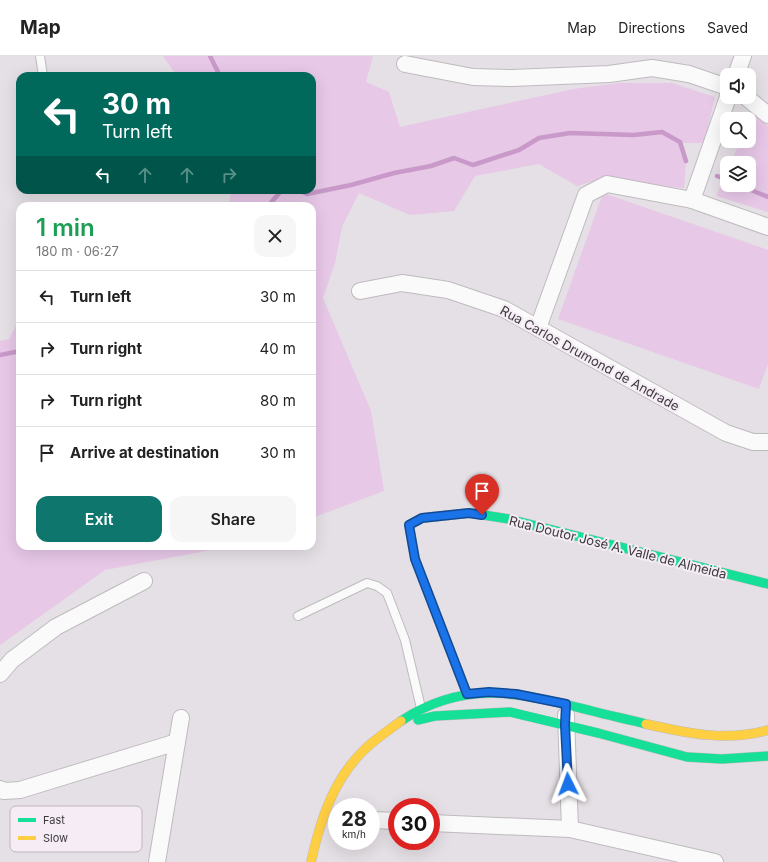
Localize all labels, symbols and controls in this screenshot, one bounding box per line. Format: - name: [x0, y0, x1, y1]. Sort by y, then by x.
- text: Map: [20, 16, 61, 39]
- text: Map: [567, 19, 596, 36]
- text: Directions: [618, 19, 685, 36]
- text: Saved: [707, 19, 748, 36]
- map controls: [720, 68, 756, 192]
- button: sound: [720, 68, 756, 104]
- text: 30 m: [102, 87, 171, 121]
- icon: left: [36, 88, 88, 140]
- button: search: [720, 112, 756, 148]
- text: Turn left: [102, 121, 172, 142]
- button: layers: [720, 156, 756, 192]
- icon: left: [92, 164, 114, 186]
- icon: ahead: [134, 164, 156, 186]
- icon: ahead: [176, 164, 198, 186]
- icon: right: [218, 164, 240, 186]
- text: 1 min: [36, 213, 95, 242]
- button: close: [254, 215, 296, 257]
- text: 180 m · 06:27: [36, 243, 119, 259]
- icon: left: [36, 286, 58, 308]
- text: Turn left: [70, 287, 131, 306]
- text: 30 m: [260, 287, 296, 306]
- street label: Rua Carlos Drumond de Andrade: [498, 302, 682, 414]
- icon: right: [36, 338, 58, 360]
- text: Turn right: [70, 339, 142, 358]
- text: 40 m: [259, 339, 296, 358]
- icon: right: [36, 390, 58, 412]
- text: Turn right: [70, 391, 142, 410]
- text: 80 m: [260, 391, 296, 410]
- icon: arrive: [36, 442, 58, 464]
- text: Arrive at destination: [70, 443, 219, 462]
- text: 30 m: [260, 443, 296, 462]
- pin: [465, 474, 499, 515]
- icon: arrive: [471, 480, 493, 502]
- button: Exit: [36, 496, 162, 542]
- button: Share: [170, 496, 296, 542]
- street label: Rua Doutor José A. Valle de Almeida: [507, 512, 729, 582]
- position arrow: [547, 763, 589, 805]
- speed limit sign: 30: [388, 798, 440, 850]
- legend: [10, 806, 142, 852]
- text: 28: [341, 807, 367, 831]
- text: Fast: [43, 813, 65, 827]
- text: km/h: [342, 828, 366, 840]
- text: Slow: [43, 831, 68, 845]

